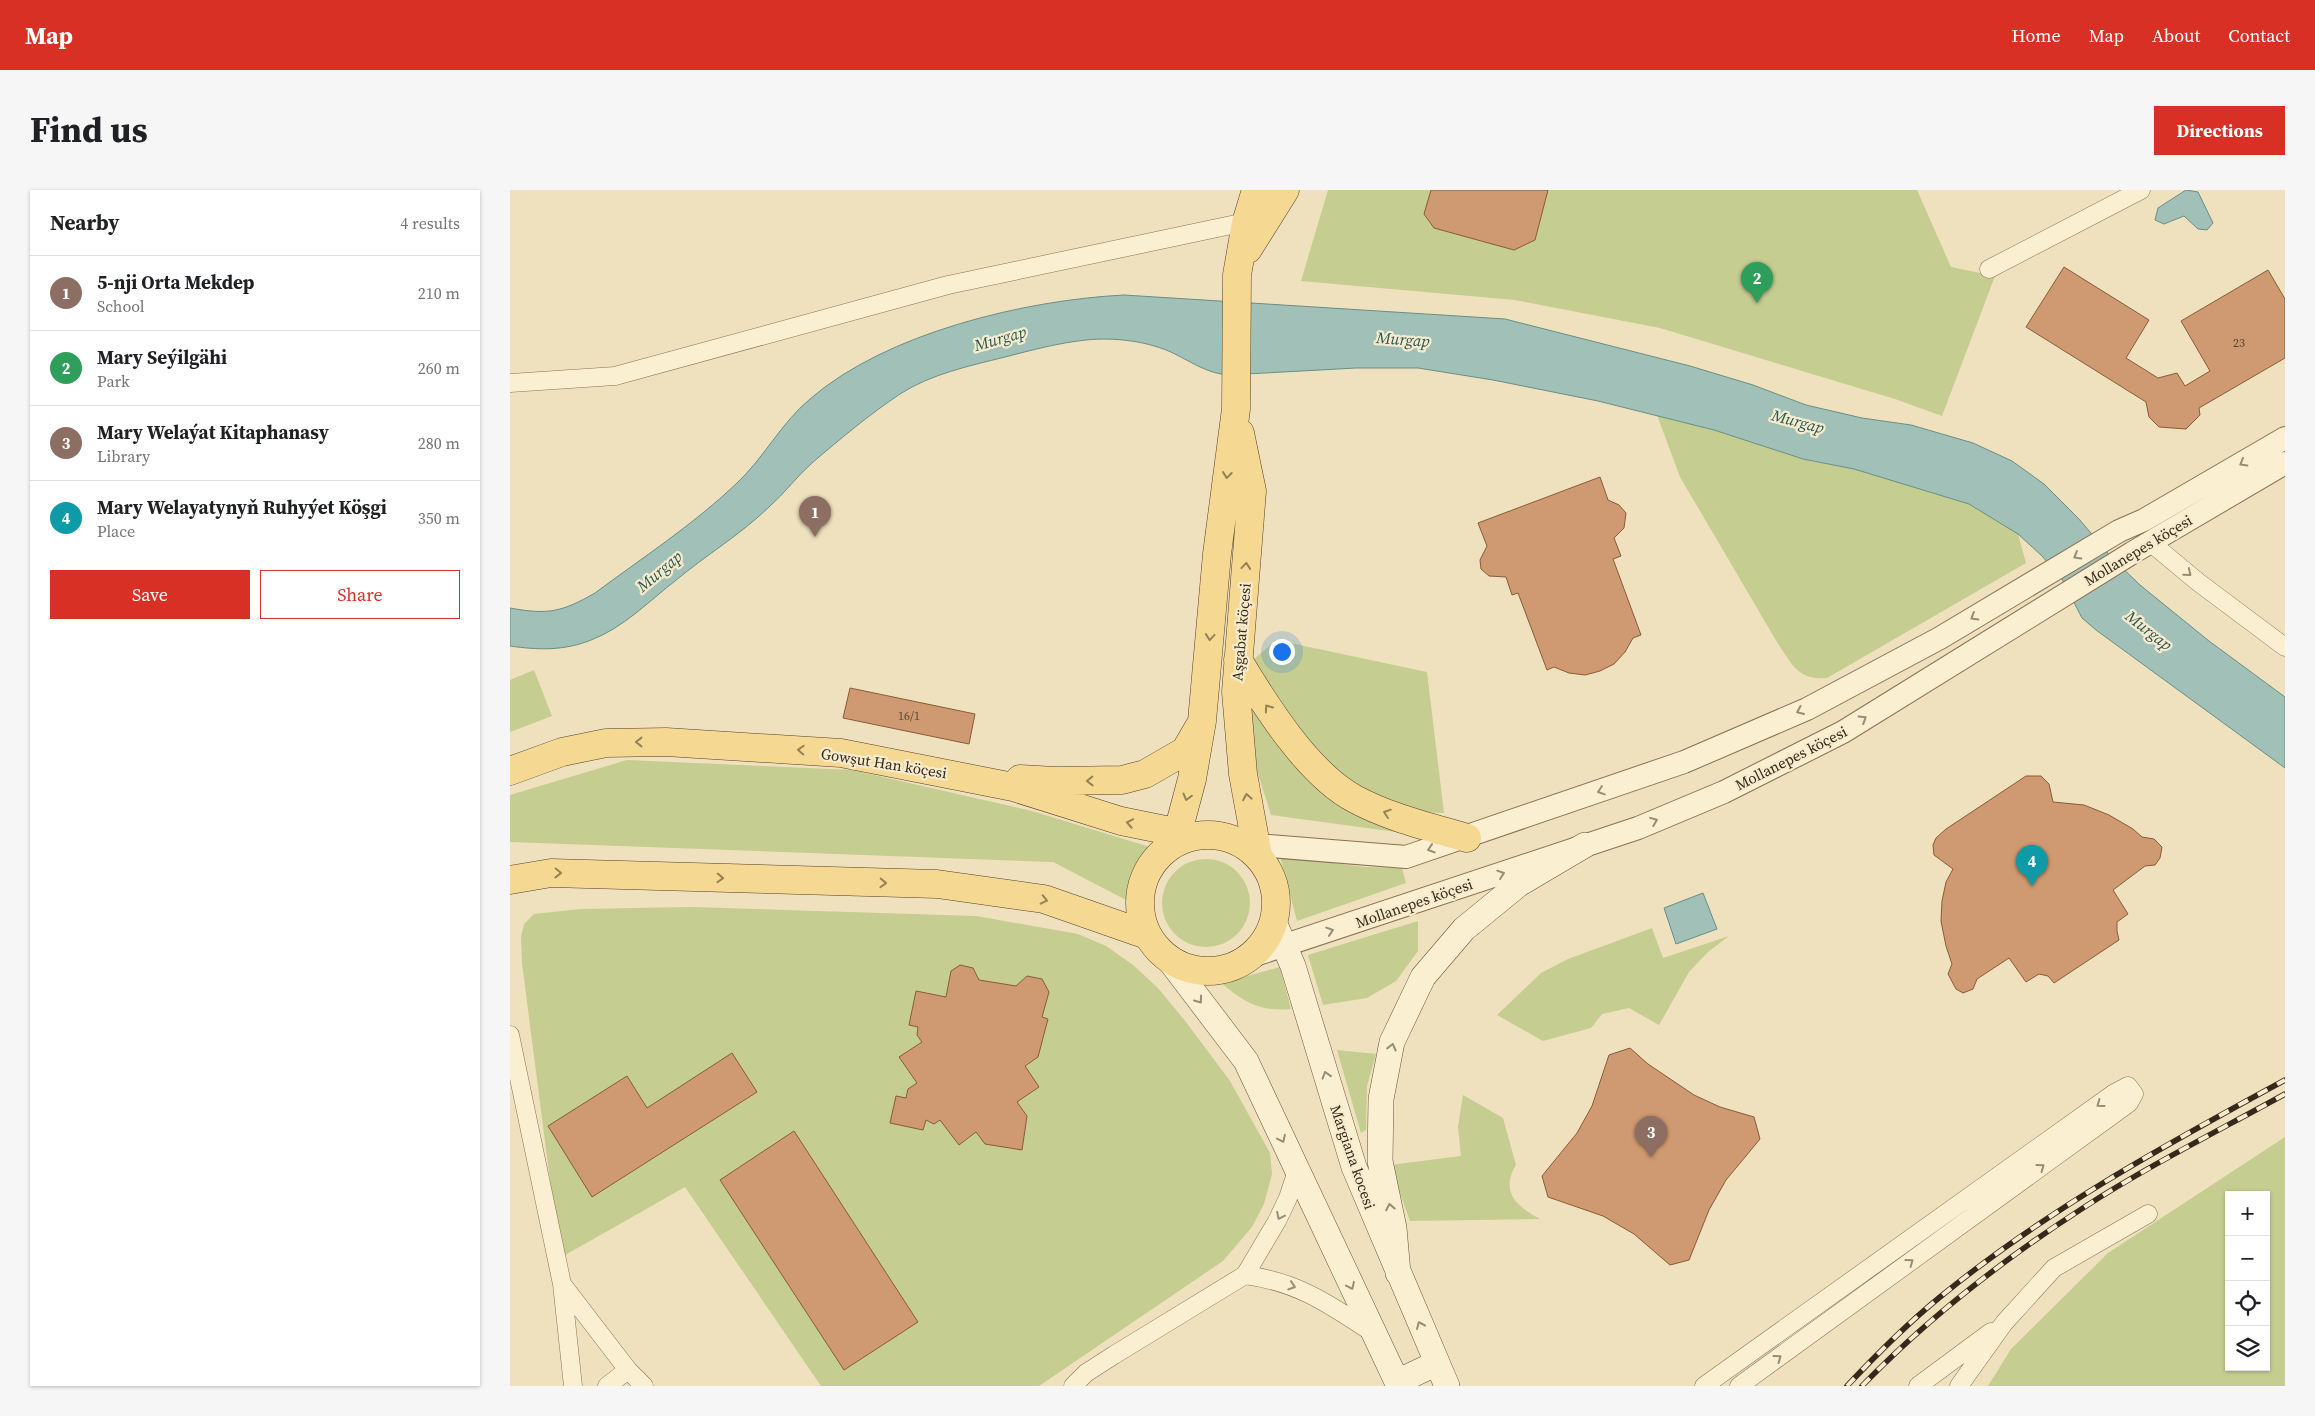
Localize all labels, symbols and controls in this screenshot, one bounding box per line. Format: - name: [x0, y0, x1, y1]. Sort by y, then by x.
- text: Map: [25, 19, 73, 52]
- text: Home: [2012, 23, 2061, 48]
- text: Map: [2089, 23, 2124, 48]
- text: About: [2152, 23, 2200, 48]
- text: Contact: [2228, 23, 2290, 48]
- text: Find us: [30, 106, 148, 154]
- button: Directions: [2154, 106, 2285, 155]
- text: Nearby: [50, 208, 120, 237]
- text: 4 results: [400, 212, 460, 234]
- pin: 2: [1741, 262, 1773, 303]
- text: 5-nji Orta Mekdep: [97, 269, 254, 295]
- text: 1: [62, 282, 70, 304]
- text: 210 m: [418, 282, 460, 304]
- text: School: [97, 295, 145, 317]
- water label: Murgap: [970, 320, 1029, 356]
- water label: Murgap: [1375, 326, 1430, 352]
- house number: 23: [2233, 335, 2245, 351]
- text: Mary Seýilgähi: [97, 344, 227, 370]
- text: 2: [62, 357, 70, 379]
- text: 260 m: [418, 357, 460, 379]
- text: Park: [97, 370, 130, 392]
- water label: Murgap: [1768, 403, 1827, 439]
- text: Mary Welaýat Kitaphanasy: [97, 419, 329, 445]
- text: 3: [62, 432, 70, 454]
- text: 280 m: [418, 432, 460, 454]
- text: Library: [97, 445, 150, 467]
- one-way arrow: [2239, 456, 2248, 466]
- one-way arrow: [1222, 471, 1233, 479]
- text: Mary Welayatynyň Ruhyýet Köşgi: [97, 494, 387, 520]
- pin: 1: [799, 496, 831, 537]
- text: 4: [62, 507, 70, 529]
- text: 350 m: [418, 507, 460, 529]
- street label: Mollanepes köçesi: [2080, 509, 2196, 591]
- text: Place: [97, 520, 135, 542]
- water label: Murgap: [631, 545, 687, 597]
- one-way arrow: [2073, 550, 2082, 560]
- one-way arrow: [1240, 562, 1251, 570]
- one-way arrow: [2182, 568, 2191, 577]
- button: Save: [50, 570, 250, 619]
- button: Share: [260, 570, 460, 619]
- street label: Aşgabat köçesi: [1226, 582, 1256, 682]
- water label: Murgap: [2120, 604, 2177, 655]
- one-way arrow: [1970, 611, 1979, 621]
- one-way arrow: [1205, 633, 1216, 641]
- your location: [1269, 639, 1295, 665]
- one-way arrow: [1265, 704, 1274, 714]
- one-way arrow: [1796, 705, 1805, 716]
- house number: 16/1: [898, 708, 920, 724]
- one-way arrow: [1857, 716, 1866, 725]
- street label: Mollanepes köçesi: [1732, 721, 1850, 795]
- one-way arrow: [635, 737, 642, 747]
- street label: Gowşut Han köçesi: [820, 743, 948, 783]
- one-way arrow: [797, 745, 805, 756]
- one-way arrow: [1086, 775, 1094, 786]
- one-way arrow: [1597, 785, 1606, 795]
- one-way arrow: [1182, 793, 1193, 802]
- one-way arrow: [1243, 793, 1253, 802]
- one-way arrow: [1383, 809, 1392, 819]
- one-way arrow: [1649, 817, 1658, 828]
- one-way arrow: [1125, 818, 1134, 828]
- one-way arrow: [1427, 844, 1435, 854]
- pin: 4: [2016, 845, 2048, 886]
- one-way arrow: [554, 868, 562, 878]
- one-way arrow: [1496, 870, 1504, 880]
- one-way arrow: [717, 873, 725, 883]
- street label: Mollanepes köçesi: [1353, 873, 1475, 933]
- one-way arrow: [880, 878, 887, 888]
- one-way arrow: [1040, 894, 1049, 905]
- one-way arrow: [1325, 927, 1334, 937]
- one-way arrow: [1193, 994, 1202, 1004]
- one-way arrow: [1386, 1043, 1397, 1052]
- one-way arrow: [1322, 1072, 1332, 1080]
- one-way arrow: [2096, 1098, 2106, 1107]
- street label: Margiana kocesi: [1325, 1102, 1381, 1212]
- pin: 3: [1635, 1116, 1667, 1157]
- one-way arrow: [1276, 1134, 1286, 1143]
- one-way arrow: [2036, 1164, 2045, 1173]
- map controls: [2225, 1191, 2270, 1371]
- button: +: [2225, 1191, 2270, 1236]
- one-way arrow: [1386, 1203, 1396, 1212]
- one-way arrow: [1275, 1211, 1286, 1220]
- button: −: [2225, 1236, 2270, 1281]
- one-way arrow: [1904, 1259, 1914, 1268]
- one-way arrow: [1288, 1280, 1296, 1290]
- one-way arrow: [1344, 1281, 1355, 1290]
- button: locate: [2225, 1281, 2270, 1326]
- one-way arrow: [1416, 1321, 1427, 1330]
- button: layers: [2225, 1326, 2270, 1371]
- one-way arrow: [1772, 1355, 1781, 1363]

